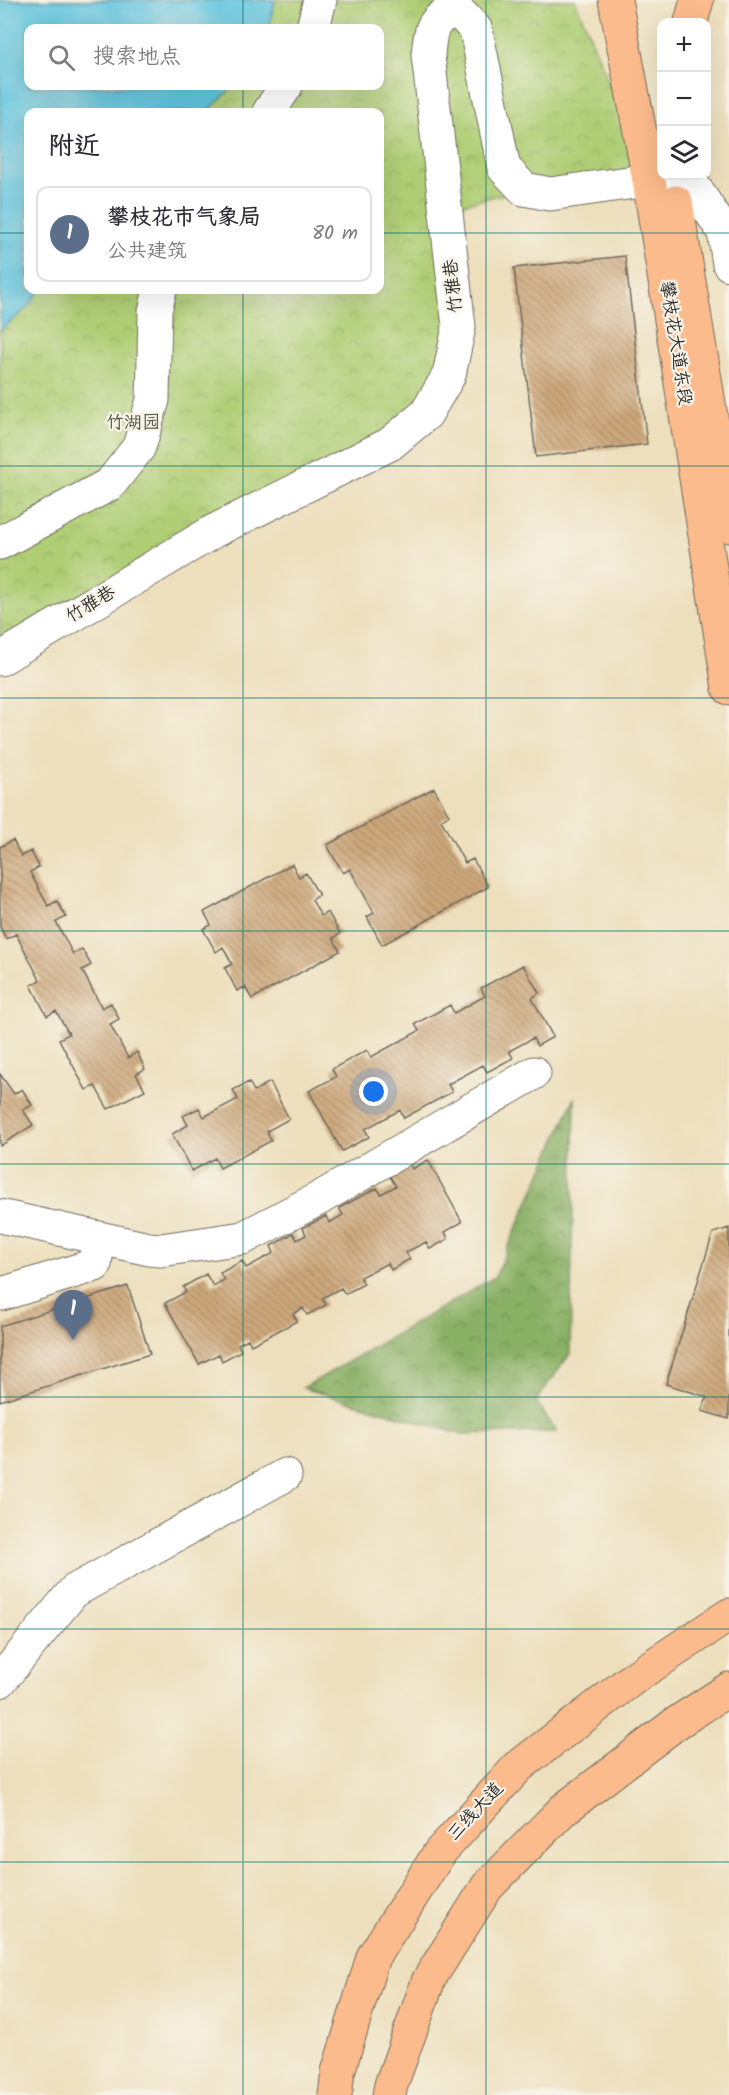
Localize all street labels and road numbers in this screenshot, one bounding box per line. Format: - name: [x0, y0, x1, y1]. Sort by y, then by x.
- street label: 竹雅巷: [437, 258, 471, 314]
- street label: 攀枝花大道东段: [651, 279, 699, 407]
- street label: 竹雅巷: [60, 579, 122, 631]
- street label: 三线大道: [441, 1776, 511, 1848]

